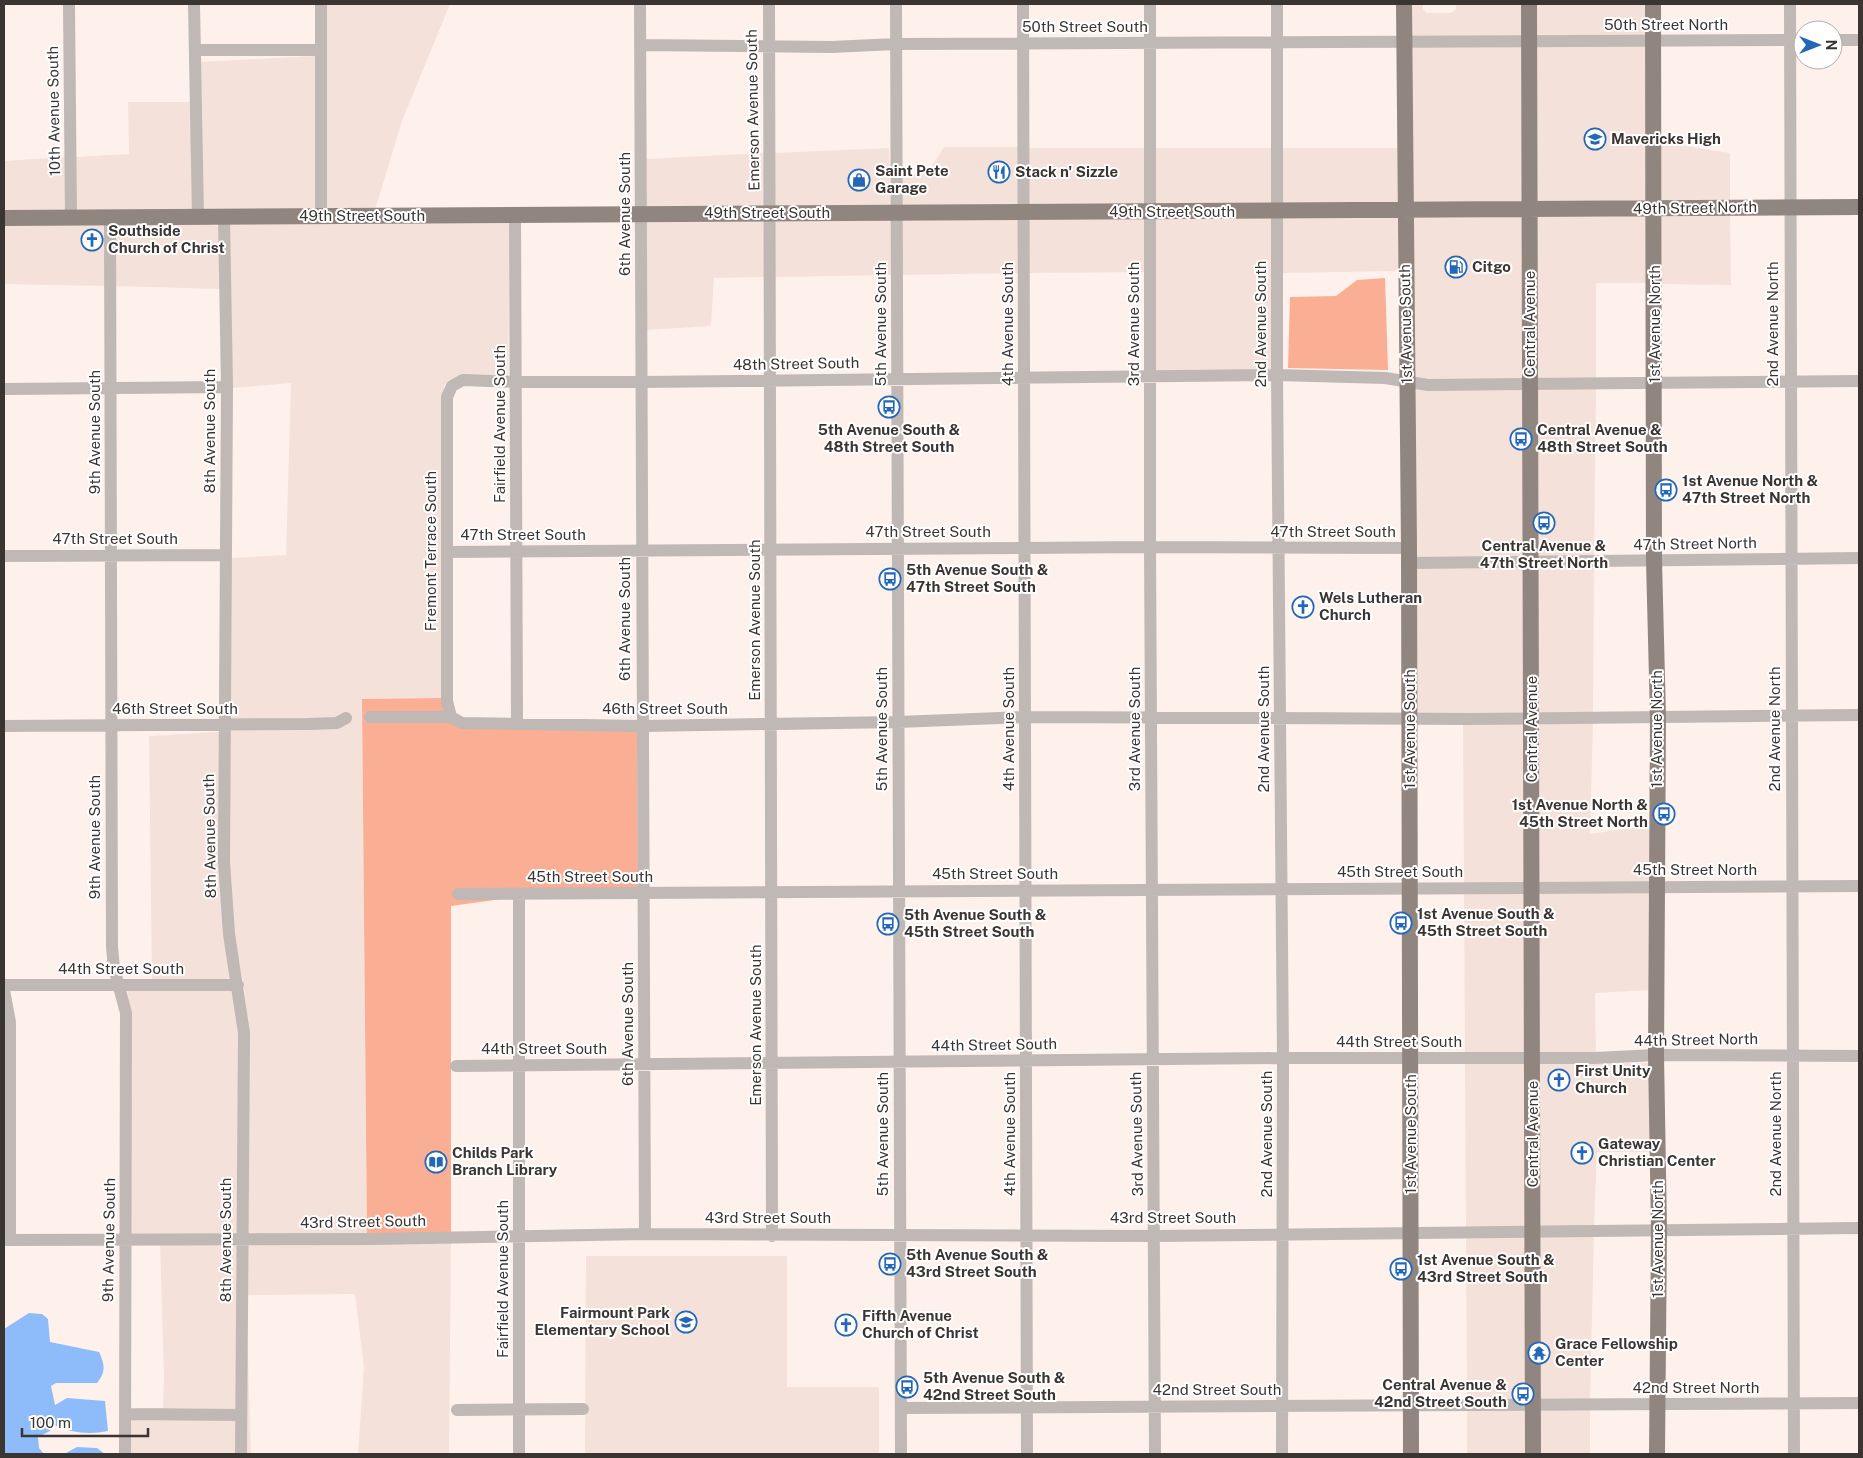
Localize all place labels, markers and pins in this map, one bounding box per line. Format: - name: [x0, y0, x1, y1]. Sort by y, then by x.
- school or university icon: Mavericks High: [1583, 127, 1607, 151]
- place label: Mavericks High: [1611, 130, 1721, 147]
- restaurant icon: Stack n' Sizzle: [987, 160, 1011, 184]
- place label: Saint Pete Garage: [875, 162, 949, 196]
- place label: Stack n' Sizzle: [1015, 163, 1118, 180]
- shop icon: Saint Pete Garage: [847, 168, 871, 192]
- place label: Southside Church of Christ: [108, 222, 225, 256]
- church icon: Southside Church of Christ: [80, 228, 104, 252]
- fuel station icon: Citgo: [1444, 255, 1468, 279]
- place label: Citgo: [1472, 258, 1511, 275]
- bus stop icon: 5th Avenue South & 48th Street South: [877, 395, 901, 419]
- place label: 5th Avenue South & 48th Street South: [818, 421, 961, 455]
- place label: Central Avenue & 48th Street South: [1537, 421, 1668, 455]
- bus stop icon: Central Avenue & 48th Street South: [1509, 427, 1533, 451]
- place label: 1st Avenue North & 47th Street North: [1682, 472, 1819, 506]
- bus stop icon: 1st Avenue North & 47th Street North: [1654, 478, 1678, 502]
- bus stop icon: Central Avenue & 47th Street North: [1532, 511, 1556, 535]
- place label: Central Avenue & 47th Street North: [1480, 537, 1608, 571]
- place label: 5th Avenue South & 47th Street South: [906, 561, 1049, 595]
- bus stop icon: 5th Avenue South & 47th Street South: [878, 567, 902, 591]
- place label: Wels Lutheran Church: [1319, 589, 1422, 623]
- church icon: Wels Lutheran Church: [1291, 595, 1315, 619]
- place label: 1st Avenue North & 45th Street North: [1512, 796, 1648, 830]
- bus stop icon: 1st Avenue North & 45th Street North: [1652, 802, 1676, 826]
- place label: 1st Avenue South & 45th Street South: [1417, 905, 1555, 939]
- place label: 5th Avenue South & 45th Street South: [904, 906, 1047, 940]
- bus stop icon: 1st Avenue South & 45th Street South: [1389, 911, 1413, 935]
- bus stop icon: 5th Avenue South & 45th Street South: [876, 912, 900, 936]
- place label: First Unity Church: [1575, 1062, 1651, 1096]
- church icon: First Unity Church: [1547, 1068, 1571, 1092]
- place label: Gateway Christian Center: [1598, 1135, 1716, 1169]
- church icon: Gateway Christian Center: [1570, 1141, 1594, 1165]
- place label: Childs Park Branch Library: [452, 1144, 558, 1178]
- library icon: Childs Park Branch Library: [424, 1150, 448, 1174]
- place label: 5th Avenue South & 43rd Street South: [906, 1246, 1049, 1280]
- place label: 1st Avenue South & 43rd Street South: [1417, 1251, 1555, 1285]
- bus stop icon: 5th Avenue South & 43rd Street South: [878, 1252, 902, 1276]
- bus stop icon: 1st Avenue South & 43rd Street South: [1389, 1257, 1413, 1281]
- place label: Fairmount Park Elementary School: [534, 1304, 670, 1338]
- place label: Fifth Avenue Church of Christ: [862, 1307, 979, 1341]
- school or university icon: Fairmount Park Elementary School: [674, 1310, 698, 1334]
- church icon: Fifth Avenue Church of Christ: [834, 1313, 858, 1337]
- place label: Grace Fellowship Center: [1555, 1335, 1678, 1369]
- temple icon: Grace Fellowship Center: [1527, 1341, 1551, 1365]
- place label: 5th Avenue South & 42nd Street South: [923, 1369, 1066, 1403]
- bus stop icon: 5th Avenue South & 42nd Street South: [895, 1375, 919, 1399]
- place label: Central Avenue & 42nd Street South: [1374, 1376, 1507, 1410]
- bus stop icon: Central Avenue & 42nd Street South: [1511, 1382, 1535, 1406]

